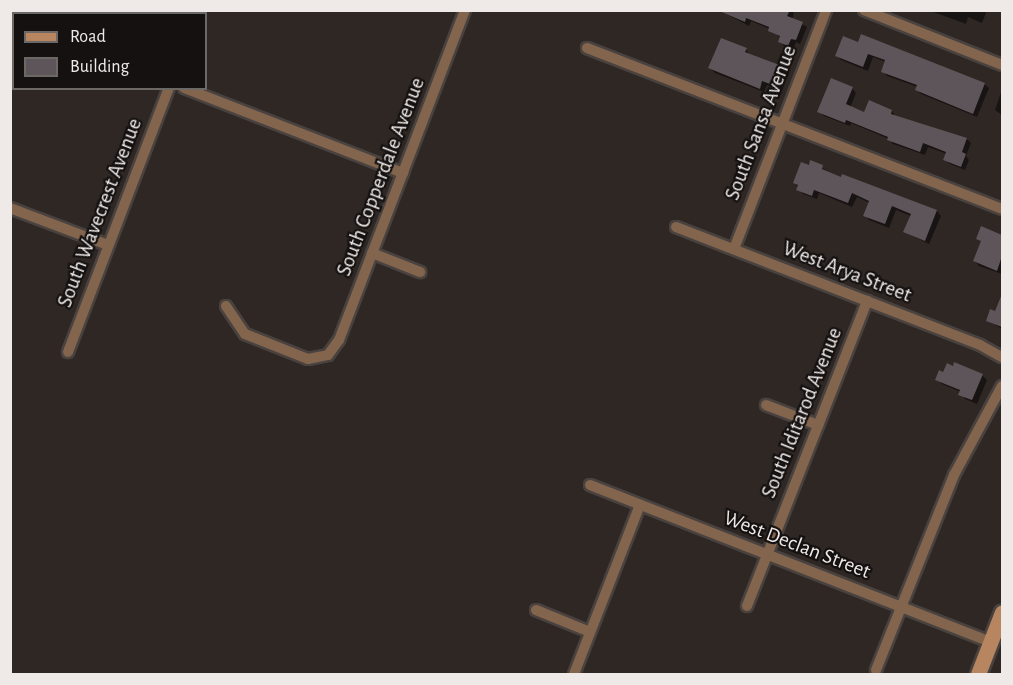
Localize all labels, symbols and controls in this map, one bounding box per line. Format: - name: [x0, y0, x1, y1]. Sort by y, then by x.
- legend: [12, 12, 207, 90]
- text: Road: [70, 28, 106, 46]
- street label: South Sansa Avenue: [720, 42, 802, 204]
- text: Building: [70, 58, 129, 76]
- street label: South Copperdale Avenue: [332, 74, 430, 280]
- street label: South Wavecrest Avenue: [52, 115, 148, 311]
- street label: West Arya Street: [779, 236, 915, 308]
- street label: South Iditarod Avenue: [756, 324, 848, 502]
- street label: West Declan Street: [720, 505, 874, 585]

